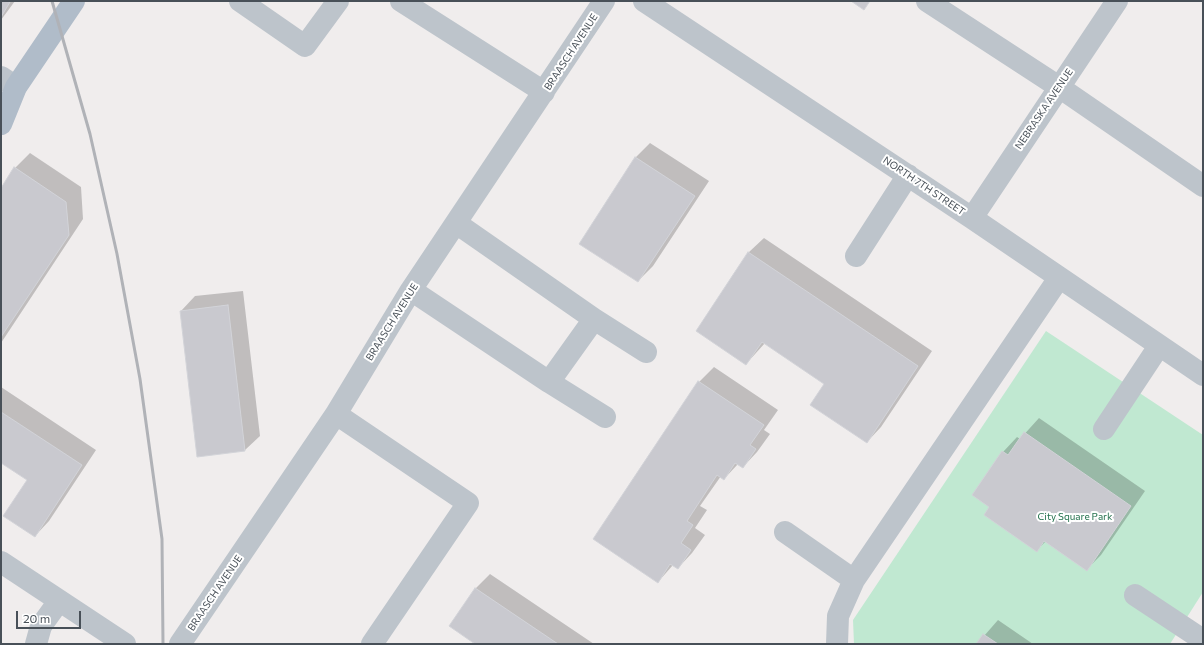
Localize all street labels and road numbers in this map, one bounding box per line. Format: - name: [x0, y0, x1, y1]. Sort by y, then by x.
- street label: BRAASCH AVENUE: [542, 11, 600, 93]
- street label: NEBRASKA AVENUE: [1013, 66, 1075, 152]
- street label: NORTH 7TH STREET: [881, 154, 967, 218]
- street label: BRAASCH AVENUE: [363, 281, 421, 363]
- street label: BRAASCH AVENUE: [185, 553, 245, 633]

